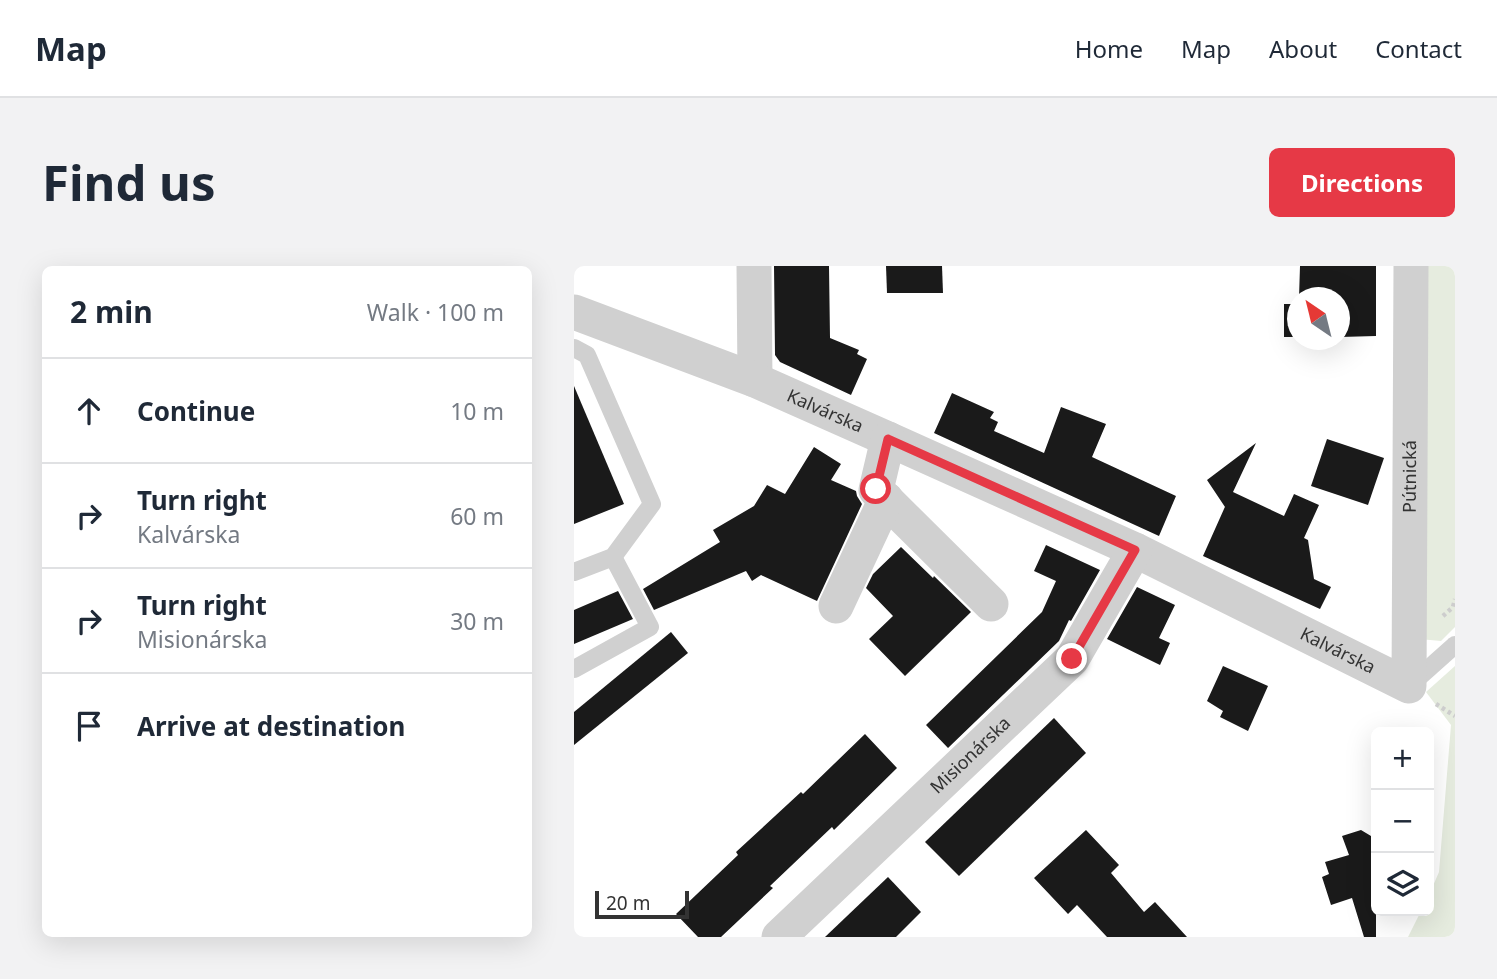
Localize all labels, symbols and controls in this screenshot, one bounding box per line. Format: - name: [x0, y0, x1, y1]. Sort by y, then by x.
- text: Map: [35, 26, 107, 71]
- text: Home: [1075, 32, 1143, 65]
- text: Map: [1181, 32, 1231, 65]
- text: About: [1269, 32, 1337, 65]
- text: Contact: [1375, 32, 1462, 65]
- button: Directions: [1269, 148, 1455, 217]
- text: Find us: [42, 149, 216, 215]
- north arrow: [1287, 287, 1350, 350]
- text: 2 min: [70, 291, 153, 332]
- text: Walk · 100 m: [367, 296, 504, 328]
- street label: Kalvárska: [784, 383, 867, 438]
- icon: ahead: [70, 392, 108, 430]
- text: Continue: [137, 393, 255, 429]
- text: 10 m: [450, 395, 504, 427]
- street label: Pútnická: [1397, 440, 1421, 513]
- route start: [860, 473, 891, 504]
- text: Turn right: [137, 482, 267, 518]
- icon: right: [70, 497, 108, 535]
- text: 60 m: [450, 500, 504, 532]
- text: Kalvárska: [137, 518, 240, 550]
- text: Turn right: [137, 587, 267, 623]
- icon: right: [70, 602, 108, 640]
- text: 30 m: [450, 605, 504, 637]
- street label: Kalvárska: [1297, 621, 1380, 678]
- text: Misionárska: [137, 623, 267, 655]
- route end: [1056, 643, 1087, 674]
- icon: arrive: [70, 707, 108, 745]
- text: Arrive at destination: [137, 708, 406, 744]
- street label: Misionárska: [925, 711, 1015, 798]
- map controls: [1371, 727, 1434, 916]
- button: +: [1371, 727, 1434, 790]
- button: −: [1371, 790, 1434, 853]
- button: layers: [1371, 853, 1434, 916]
- scale bar: [595, 888, 690, 920]
- text: 20 m: [606, 890, 650, 916]

